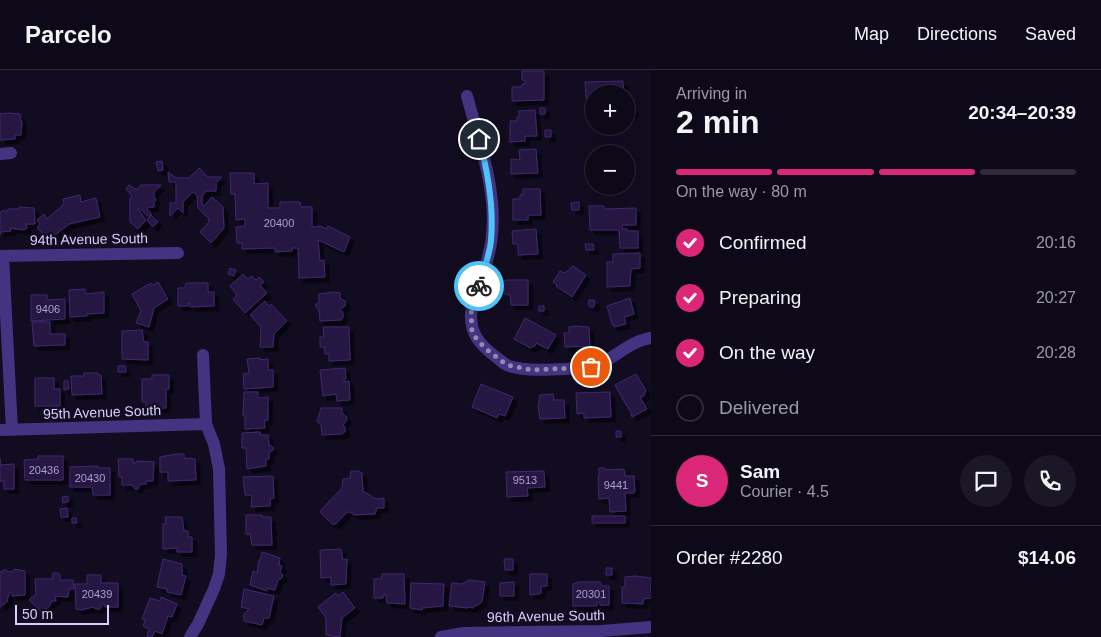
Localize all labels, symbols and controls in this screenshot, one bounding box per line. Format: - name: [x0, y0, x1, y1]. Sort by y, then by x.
- text: Parcelo: [25, 21, 112, 48]
- text: Map: [854, 24, 889, 44]
- text: Directions: [917, 24, 997, 44]
- text: Saved: [1025, 24, 1076, 44]
- map controls: [585, 85, 635, 195]
- button: +: [585, 85, 635, 135]
- text: Arriving in: [676, 85, 747, 102]
- text: 20:34–20:39: [968, 102, 1076, 123]
- text: 2 min: [676, 104, 760, 140]
- pin: [458, 118, 500, 160]
- icon: home: [465, 125, 493, 153]
- button: −: [585, 145, 635, 195]
- text: On the way · 80 m: [676, 183, 807, 200]
- house number: 20400: [264, 217, 294, 229]
- icon: check: [676, 229, 704, 257]
- street label: 94th Avenue South: [30, 230, 148, 248]
- text: Confirmed: [719, 232, 807, 253]
- text: 20:16: [1036, 234, 1076, 251]
- courier: [454, 261, 504, 311]
- icon: bike: [465, 272, 493, 300]
- icon: check: [676, 284, 704, 312]
- text: Preparing: [719, 287, 801, 308]
- text: 20:27: [1036, 289, 1076, 306]
- house number: 9406: [36, 303, 60, 315]
- icon: check: [676, 339, 704, 367]
- text: On the way: [719, 342, 815, 363]
- text: 20:28: [1036, 344, 1076, 361]
- pin: [570, 346, 612, 388]
- icon: bag: [577, 353, 605, 381]
- text: Delivered: [719, 397, 799, 418]
- street label: 95th Avenue South: [43, 402, 161, 422]
- button: chat: [960, 455, 1012, 507]
- button: phone: [1024, 455, 1076, 507]
- text: Sam: [740, 461, 780, 482]
- house number: 20436: [29, 464, 59, 476]
- text: S: [696, 470, 708, 491]
- house number: 20430: [75, 472, 105, 484]
- house number: 9513: [513, 474, 537, 486]
- house number: 9441: [604, 479, 628, 491]
- text: Courier · 4.5: [740, 483, 829, 500]
- text: Order #2280: [676, 547, 783, 568]
- text: $14.06: [1018, 547, 1076, 568]
- house number: 20439: [82, 588, 112, 600]
- house number: 20301: [576, 588, 606, 600]
- scale bar: [15, 602, 109, 625]
- text: 50 m: [22, 606, 53, 622]
- street label: 96th Avenue South: [487, 607, 605, 625]

